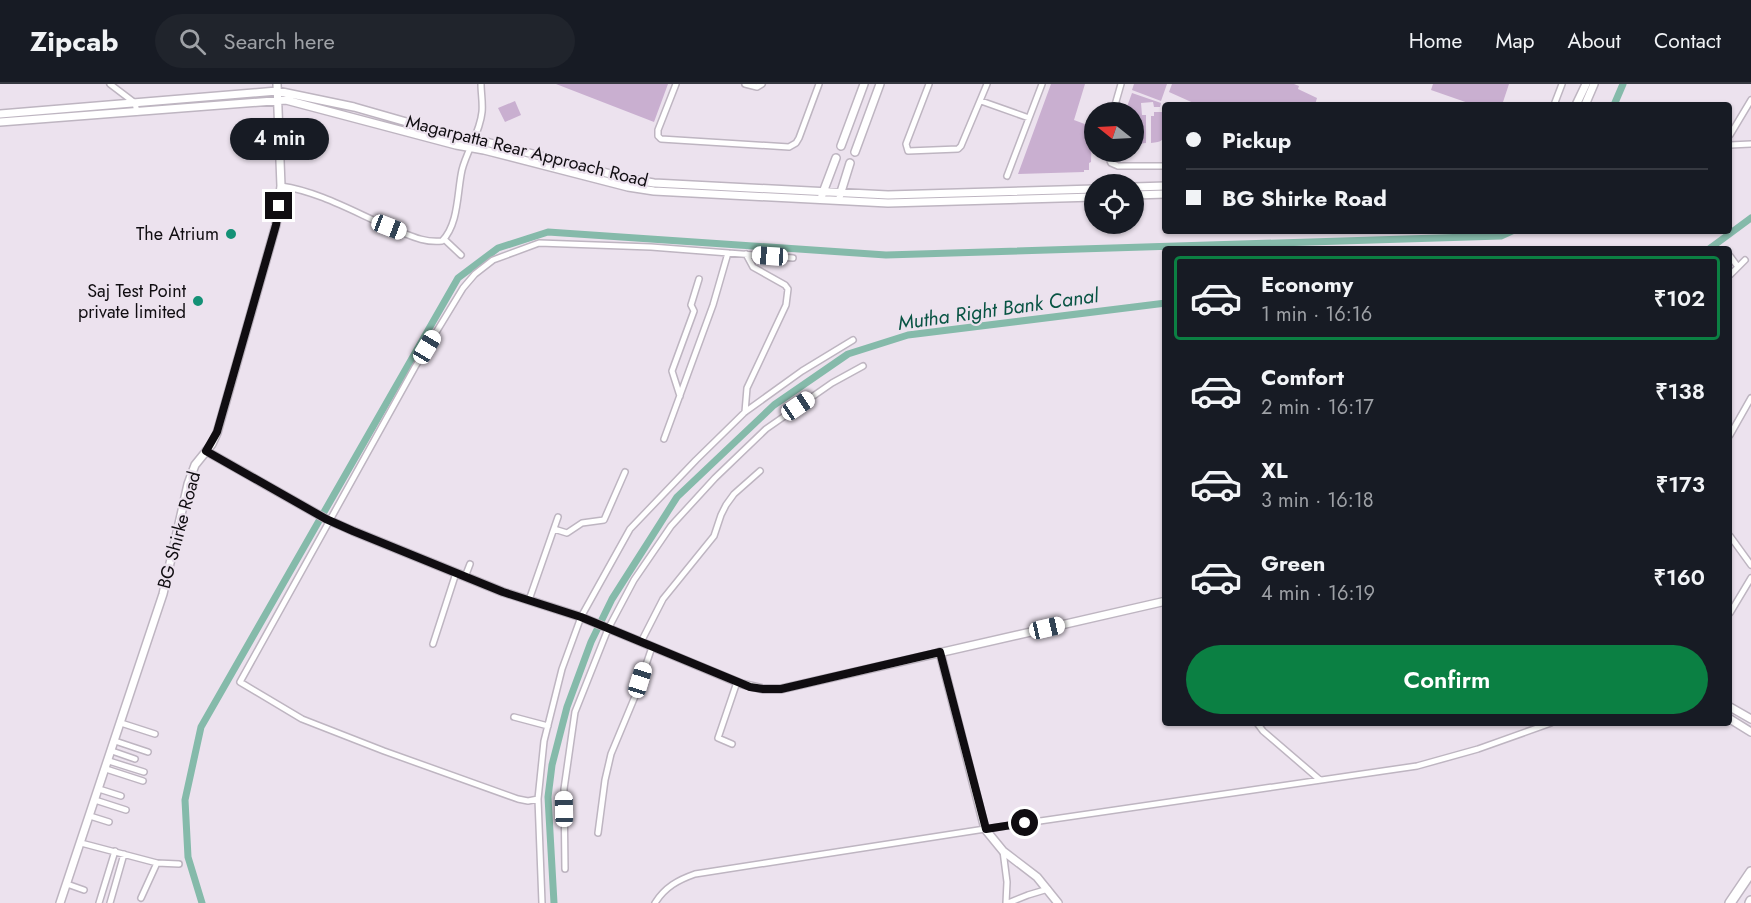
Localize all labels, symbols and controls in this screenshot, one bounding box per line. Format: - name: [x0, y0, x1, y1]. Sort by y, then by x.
- search box: [155, 14, 575, 68]
- text: Zipcab: [30, 21, 119, 62]
- icon: search: [176, 25, 209, 58]
- text: Search here: [224, 25, 335, 57]
- text: Home: [1409, 26, 1462, 56]
- text: Map: [1495, 26, 1535, 56]
- text: About: [1568, 26, 1621, 56]
- text: Contact: [1654, 26, 1721, 56]
- north arrow: [1084, 102, 1144, 162]
- map controls: [1084, 102, 1144, 234]
- street label: Magarpatta Rear Approach Road: [403, 108, 651, 194]
- callout: 4 min: [230, 119, 328, 161]
- text: 4 min: [254, 124, 306, 153]
- text: Pickup: [1222, 124, 1291, 156]
- button: locate: [1084, 174, 1144, 234]
- text: BG Shirke Road: [1222, 182, 1387, 214]
- route end: [265, 192, 292, 219]
- car: [369, 212, 409, 242]
- place label: The Atrium: [136, 221, 219, 247]
- marker: The Atrium: [224, 227, 238, 241]
- car: [751, 246, 789, 266]
- text: Economy: [1261, 268, 1353, 300]
- icon: car: [1189, 271, 1243, 325]
- place label: Saj Test Point private limited: [78, 278, 187, 325]
- water label: Mutha Right Bank Canal: [896, 281, 1102, 338]
- text: ₹102: [1654, 282, 1705, 314]
- marker: Saj Test Point private limited: [191, 294, 205, 308]
- text: 1 min · 16:16: [1261, 300, 1372, 329]
- car: [410, 327, 444, 367]
- text: Comfort: [1261, 361, 1344, 393]
- icon: car: [1189, 364, 1243, 418]
- text: ₹138: [1655, 375, 1705, 407]
- car: [778, 388, 818, 424]
- text: 2 min · 16:17: [1261, 393, 1374, 422]
- text: XL: [1261, 454, 1288, 486]
- icon: car: [1189, 457, 1243, 511]
- street label: BG Shirke Road: [151, 468, 207, 592]
- text: ₹173: [1656, 468, 1705, 500]
- text: 3 min · 16:18: [1261, 486, 1374, 515]
- text: Green: [1261, 547, 1325, 579]
- icon: car: [1189, 550, 1243, 604]
- text: ₹160: [1653, 561, 1705, 593]
- text: 4 min · 16:19: [1261, 579, 1375, 608]
- car: [1027, 615, 1067, 641]
- button: Confirm: [1186, 645, 1708, 714]
- car: [626, 660, 654, 700]
- car: [555, 791, 573, 827]
- route start: [1011, 809, 1038, 836]

